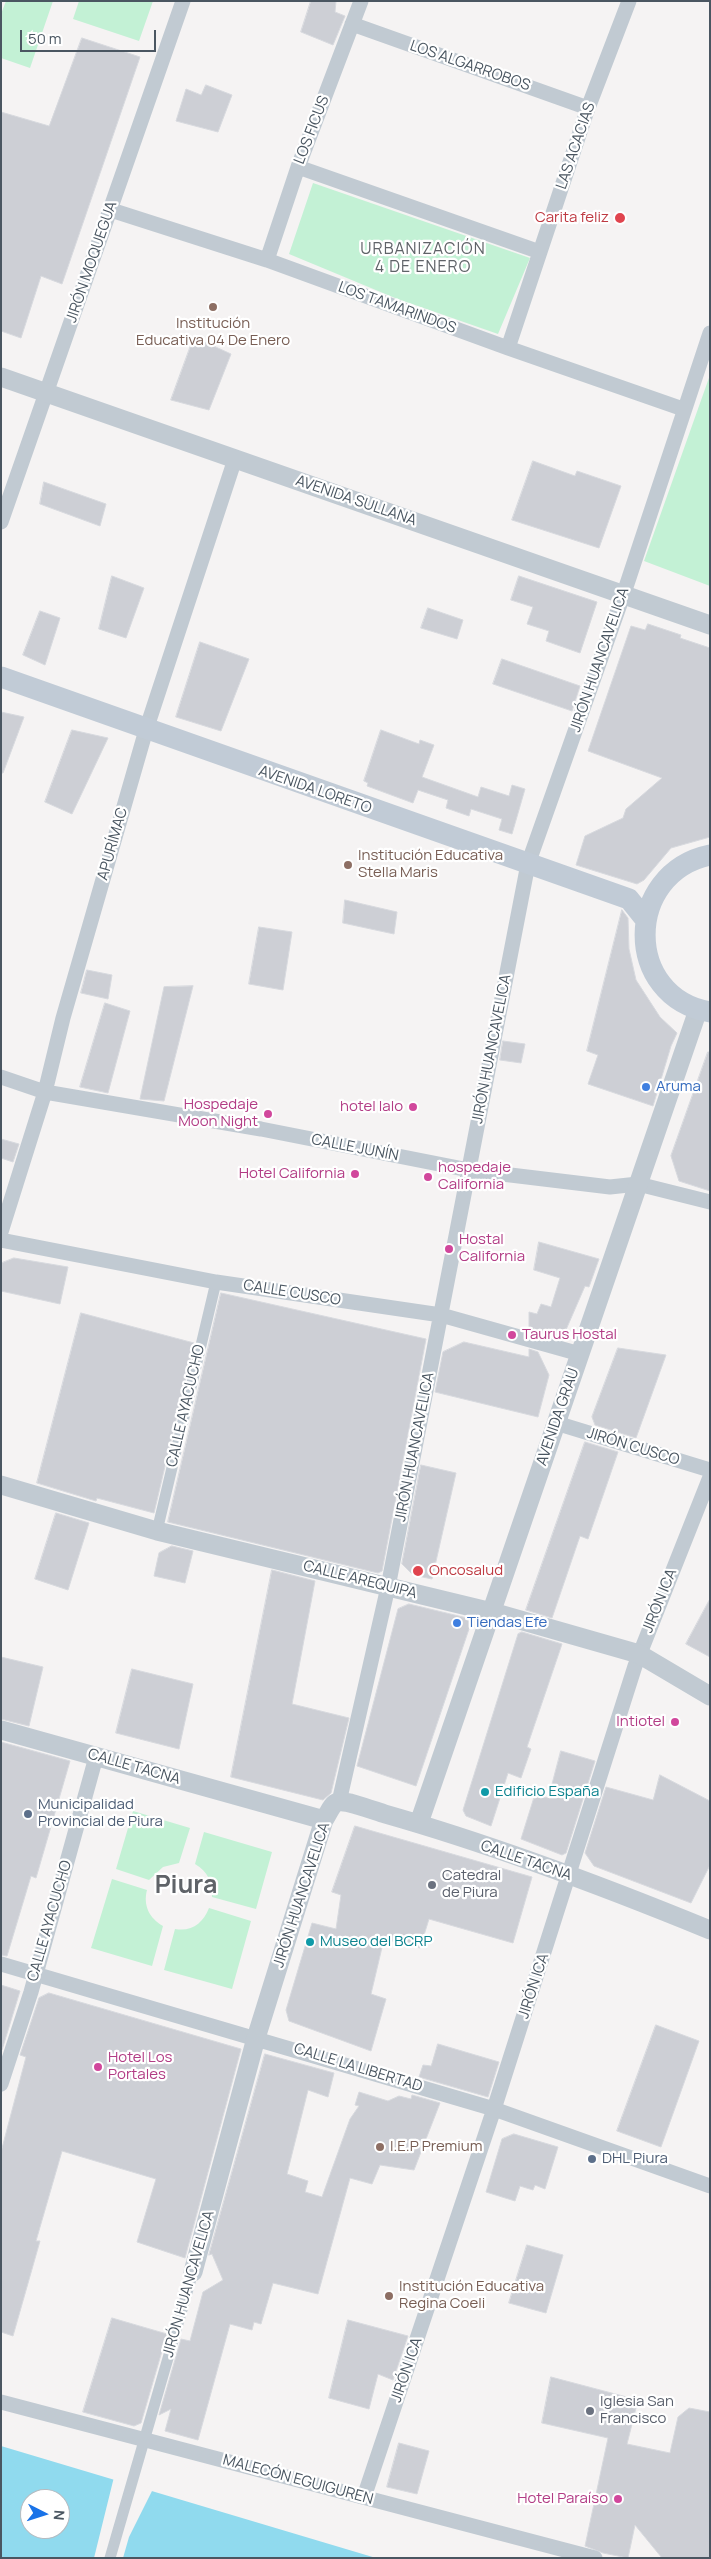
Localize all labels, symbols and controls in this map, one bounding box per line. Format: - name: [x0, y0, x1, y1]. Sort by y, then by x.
- scale bar: [22, 20, 159, 52]
- text: 50 m: [28, 28, 62, 49]
- street label: LOS ALGARROBOS: [407, 37, 533, 95]
- street label: LOS FICUS: [291, 93, 333, 167]
- street label: LAS ACACIAS: [553, 100, 599, 192]
- street label: JIRÓN MOQUEGUA: [63, 199, 121, 325]
- place label: Carita feliz: [535, 209, 609, 227]
- marker: Carita feliz: [613, 211, 627, 225]
- district label: URBANIZACIÓN 4 DE ENERO: [359, 240, 487, 278]
- street label: LOS TAMARINDOS: [336, 278, 458, 338]
- marker: Institución Educativa 04 De Enero: [207, 301, 219, 313]
- place label: Institución Educativa 04 De Enero: [136, 315, 290, 350]
- street label: AVENIDA SULLANA: [293, 472, 419, 530]
- street label: JIRÓN HUANCAVELICA: [567, 585, 633, 735]
- street label: AVENIDA LORETO: [256, 762, 374, 818]
- street label: APURÍMAC: [94, 806, 132, 882]
- place label: Institución Educativa Stella Maris: [358, 847, 503, 882]
- marker: Institución Educativa Stella Maris: [342, 859, 354, 871]
- street label: JIRÓN HUANCAVELICA: [469, 973, 515, 1125]
- place label: Aruma: [656, 1078, 701, 1096]
- marker: Aruma: [640, 1081, 652, 1093]
- place label: Hospedaje Moon Night: [178, 1096, 258, 1131]
- place label: hotel lalo: [340, 1098, 403, 1116]
- marker: hotel lalo: [407, 1101, 419, 1113]
- marker: Hospedaje Moon Night: [262, 1108, 274, 1120]
- street label: CALLE JUNÍN: [310, 1131, 400, 1165]
- place label: hospedaje California: [438, 1159, 511, 1194]
- place label: Hotel California: [239, 1165, 345, 1183]
- marker: Hotel California: [349, 1168, 361, 1180]
- marker: hospedaje California: [422, 1171, 434, 1183]
- place label: Hostal California: [459, 1231, 525, 1266]
- marker: Hostal California: [443, 1243, 455, 1255]
- street label: CALLE CUSCO: [242, 1276, 342, 1310]
- place label: Taurus Hostal: [522, 1326, 617, 1344]
- marker: Taurus Hostal: [506, 1329, 518, 1341]
- street label: CALLE AYACUCHO: [163, 1343, 209, 1469]
- street label: AVENIDA GRAU: [533, 1366, 583, 1468]
- street label: JIRÓN HUANCAVELICA: [392, 1371, 438, 1523]
- street label: JIRÓN CUSCO: [585, 1424, 681, 1470]
- street label: CALLE AREQUIPA: [301, 1557, 419, 1603]
- place label: Oncosalud: [429, 1562, 503, 1580]
- marker: Oncosalud: [411, 1564, 425, 1578]
- street label: JIRÓN ICA: [639, 1566, 681, 1636]
- place label: Tiendas Efe: [467, 1614, 547, 1632]
- marker: Tiendas Efe: [451, 1617, 463, 1629]
- place label: Intiotel: [616, 1713, 665, 1731]
- marker: Intiotel: [669, 1716, 681, 1728]
- street label: CALLE TACNA: [86, 1745, 182, 1789]
- place label: Edificio España: [495, 1783, 599, 1801]
- marker: Edificio España: [479, 1786, 491, 1798]
- place label: Municipalidad Provincial de Piura: [38, 1796, 163, 1831]
- marker: Municipalidad Provincial de Piura: [22, 1808, 34, 1820]
- street label: JIRÓN HUANCAVELICA: [270, 1820, 334, 1970]
- street label: CALLE TACNA: [478, 1837, 574, 1885]
- street label: CALLE AYACUCHO: [24, 1858, 76, 1984]
- place label: Catedral de Piura: [442, 1867, 501, 1902]
- district label: Piura: [155, 1871, 217, 1901]
- marker: Catedral de Piura: [426, 1879, 438, 1891]
- place label: Museo del BCRP: [320, 1933, 433, 1951]
- marker: Museo del BCRP: [304, 1936, 316, 1948]
- street label: JIRÓN ICA: [515, 1951, 553, 2021]
- street label: CALLE LA LIBERTAD: [292, 2040, 424, 2096]
- place label: Hotel Los Portales: [108, 2049, 172, 2084]
- marker: Hotel Los Portales: [92, 2061, 104, 2073]
- place label: I.E.P Premium: [390, 2138, 482, 2156]
- marker: I.E.P Premium: [374, 2141, 386, 2153]
- place label: DHL Piura: [602, 2150, 668, 2168]
- marker: DHL Piura: [586, 2153, 598, 2165]
- street label: JIRÓN HUANCAVELICA: [159, 2209, 219, 2359]
- place label: Institución Educativa Regina Coeli: [399, 2278, 544, 2313]
- marker: Institución Educativa Regina Coeli: [383, 2290, 395, 2302]
- street label: JIRÓN ICA: [388, 2335, 426, 2405]
- place label: Iglesia San Francisco: [600, 2393, 674, 2428]
- marker: Iglesia San Francisco: [584, 2405, 596, 2417]
- street label: MALECÓN EGUIGUREN: [221, 2451, 375, 2509]
- north arrow: [20, 2489, 70, 2539]
- place label: Hotel Paraíso: [517, 2490, 608, 2508]
- marker: Hotel Paraíso: [612, 2493, 624, 2505]
- text: N: [50, 2509, 69, 2521]

